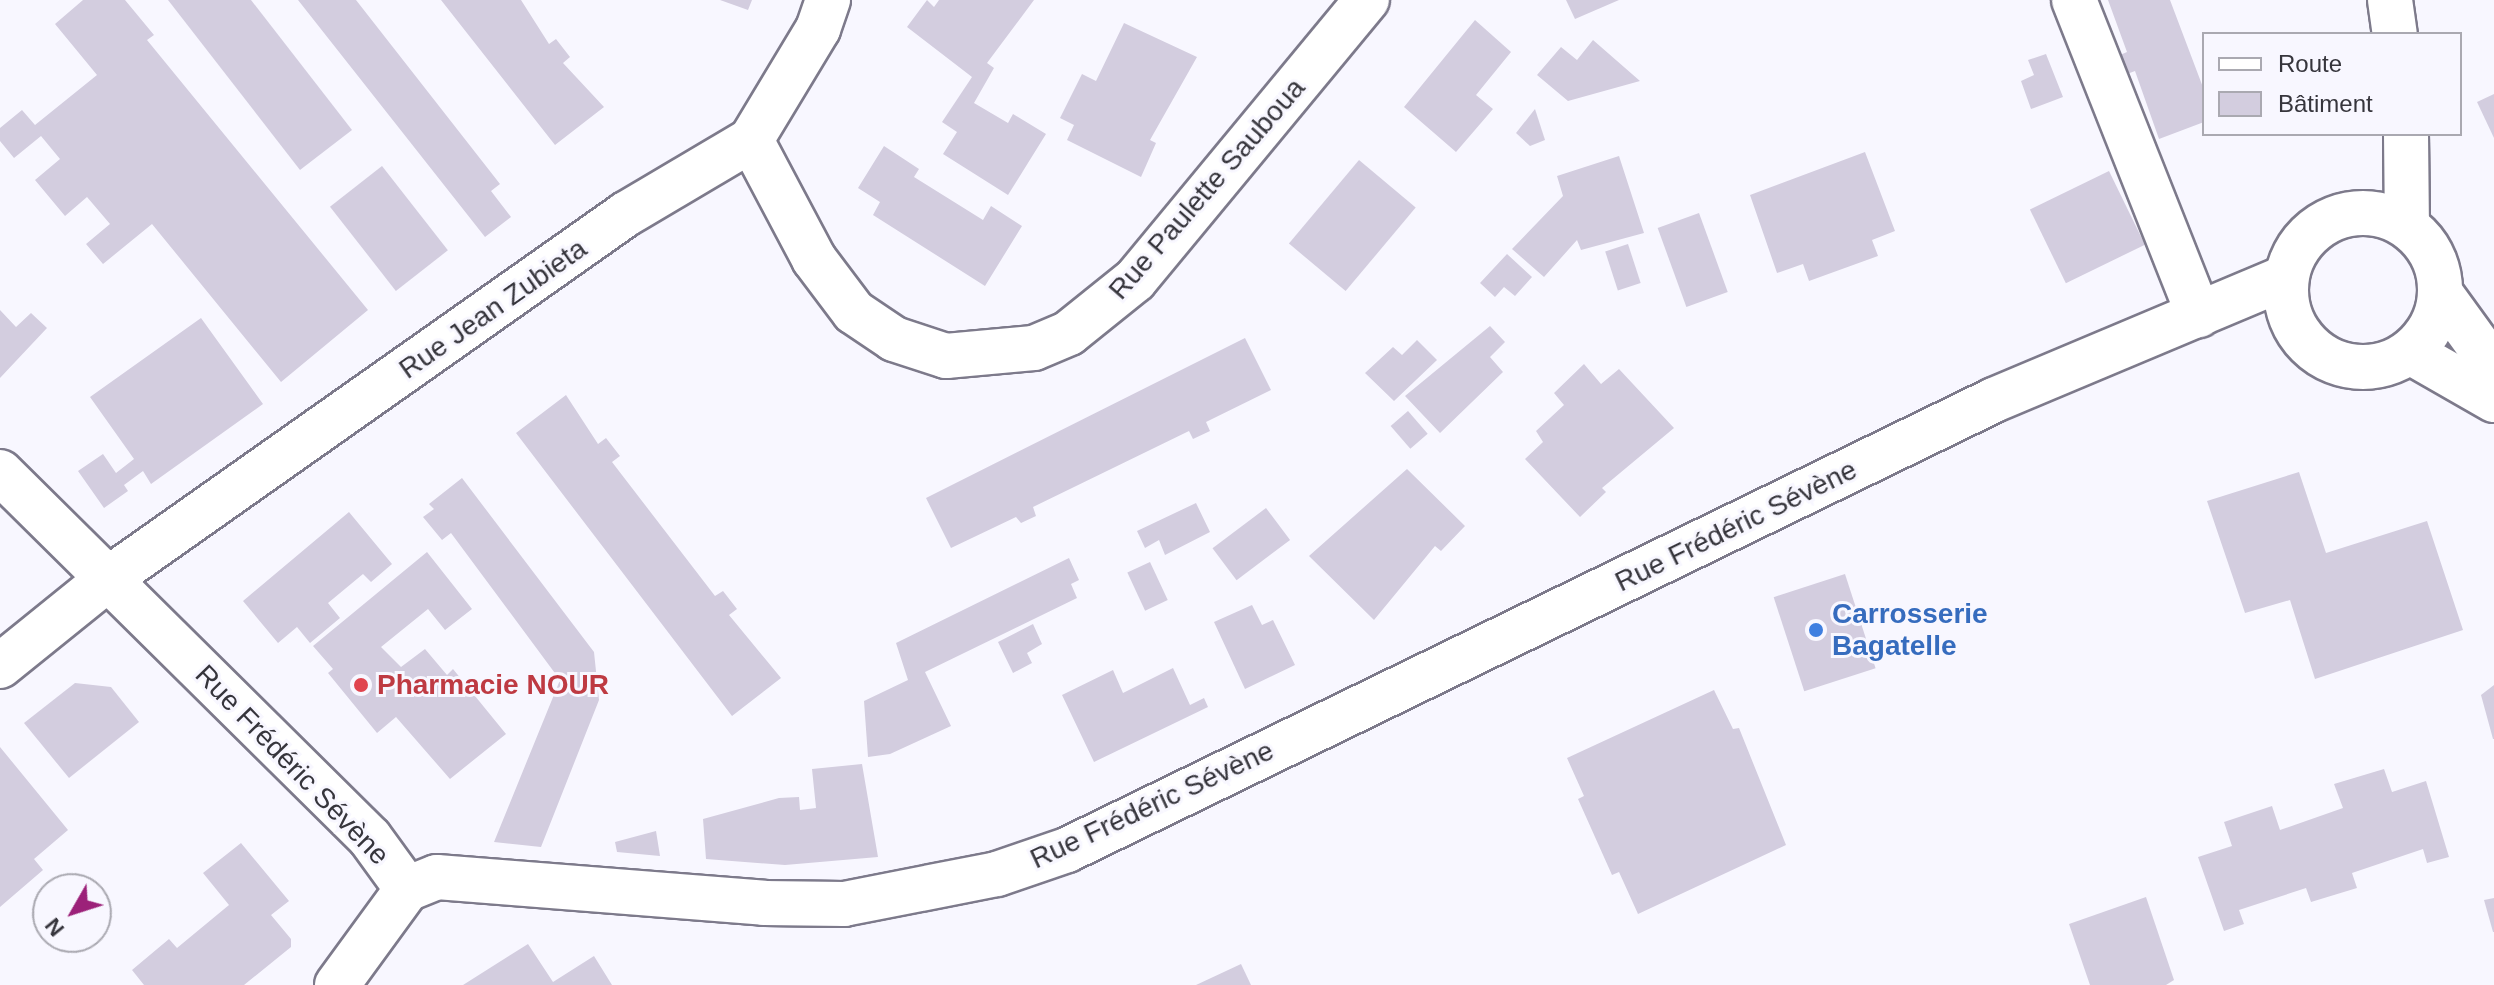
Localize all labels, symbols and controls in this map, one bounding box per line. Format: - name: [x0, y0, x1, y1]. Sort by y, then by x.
- legend: [2202, 32, 2462, 136]
- text: Route: [2278, 50, 2342, 77]
- street label: Rue Paulette Sauboua: [1102, 72, 1312, 306]
- text: Bâtiment: [2278, 90, 2373, 117]
- street label: Rue Jean Zubieta: [393, 232, 593, 386]
- street label: Rue Frédéric Sévène: [1610, 453, 1862, 599]
- place label: Carrosserie Bagatelle: [1832, 597, 1988, 663]
- marker: Carrosserie Bagatelle: [1807, 621, 1825, 639]
- street label: Rue Frédéric Sévène: [188, 658, 396, 872]
- place label: Pharmacie NOUR: [377, 668, 609, 702]
- marker: Pharmacie NOUR: [352, 676, 370, 694]
- street label: Rue Frédéric Sévène: [1025, 734, 1279, 876]
- north arrow: [32, 873, 112, 953]
- text: N: [40, 913, 69, 941]

